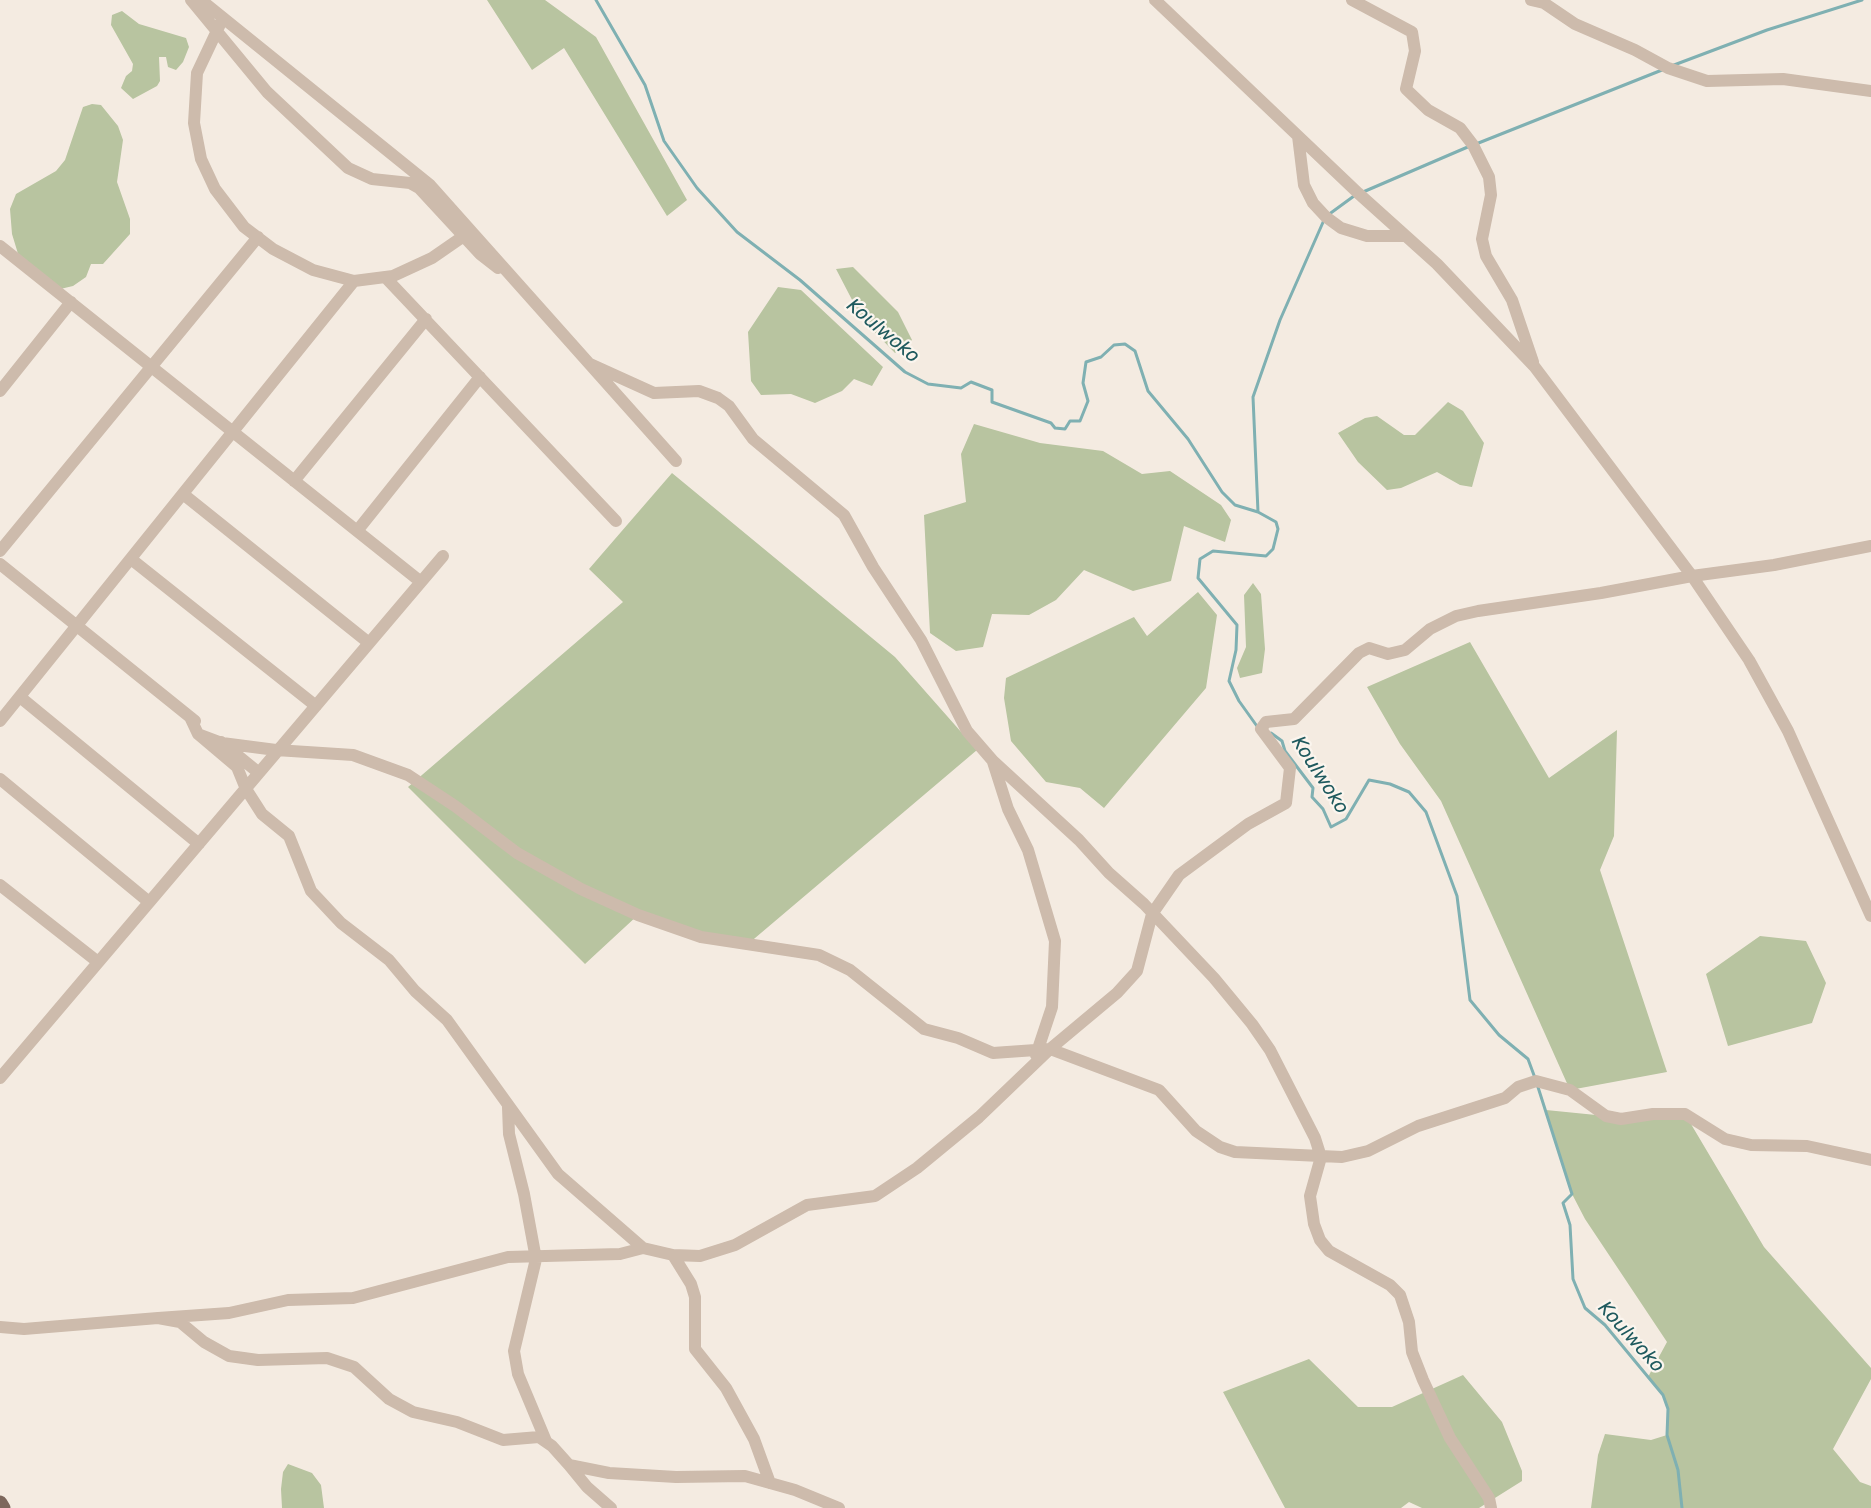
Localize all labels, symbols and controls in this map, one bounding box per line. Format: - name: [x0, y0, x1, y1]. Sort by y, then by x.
- water label: Koulwoko: [842, 294, 924, 368]
- water label: Koulwoko: [1286, 732, 1354, 818]
- water label: Koulwoko: [1593, 1296, 1669, 1378]

